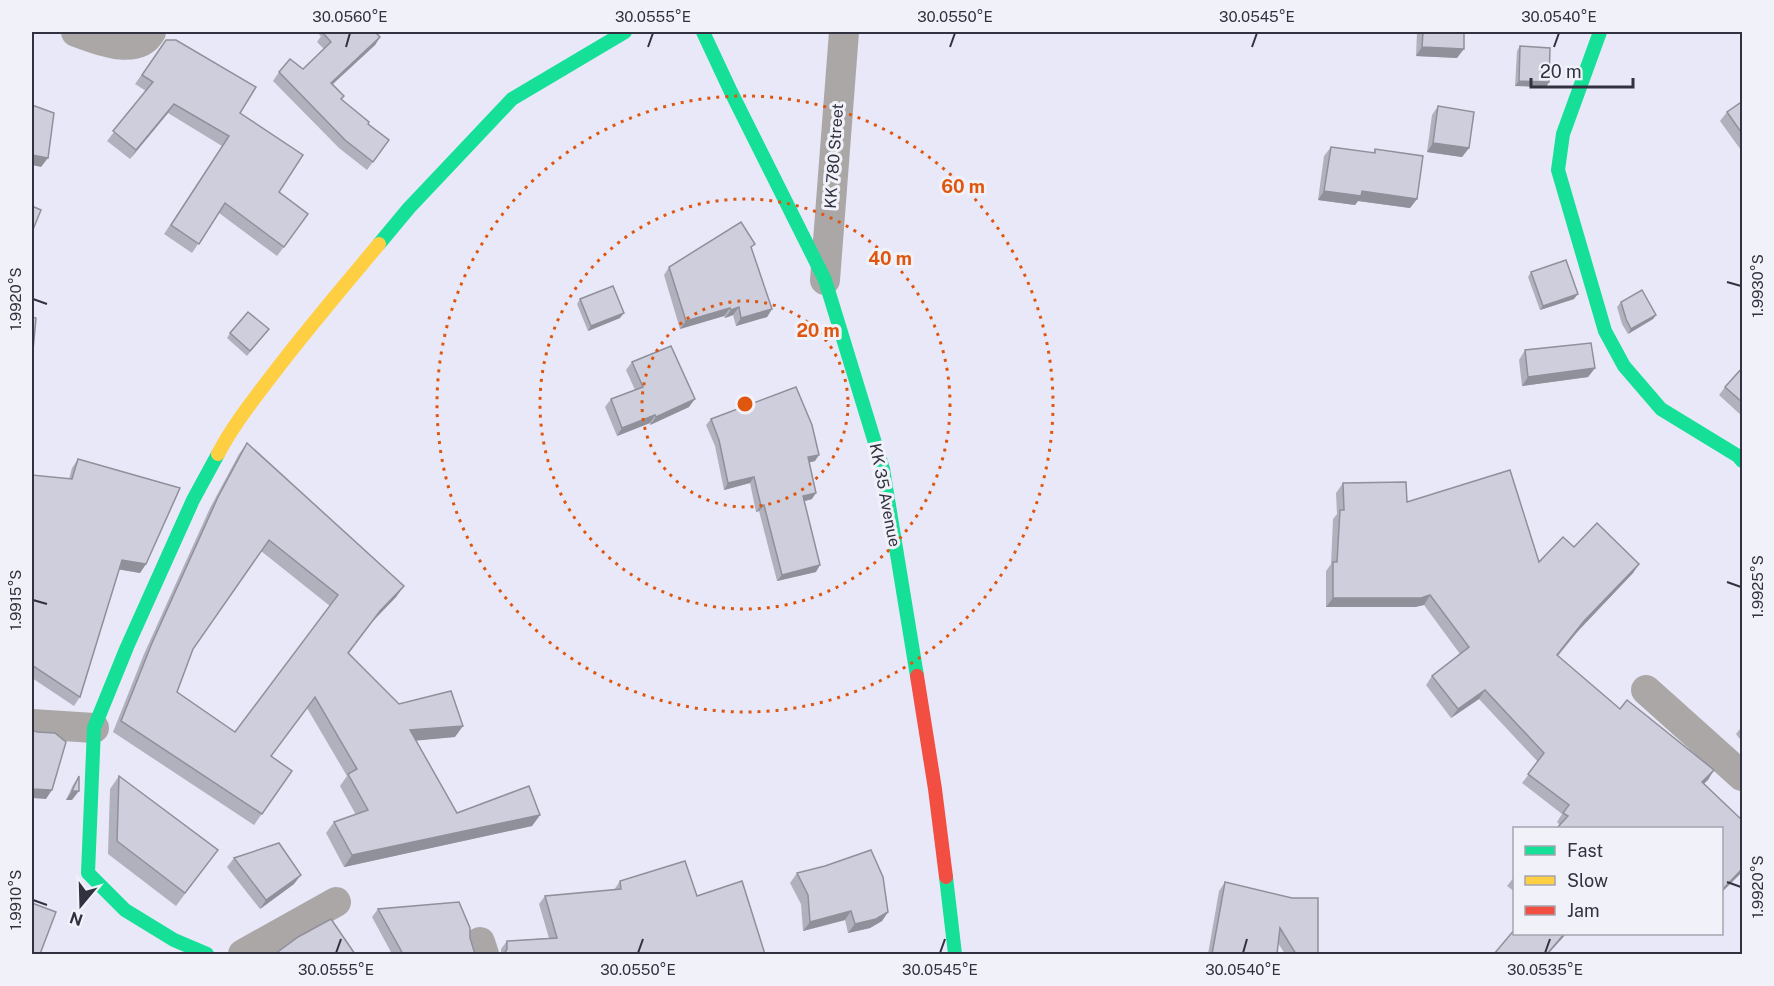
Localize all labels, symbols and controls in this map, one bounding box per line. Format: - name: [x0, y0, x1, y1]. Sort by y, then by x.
- text: 30.0560°E: [312, 8, 388, 25]
- text: 30.0555°E: [615, 8, 691, 25]
- text: 30.0550°E: [917, 8, 993, 25]
- text: 30.0545°E: [1219, 8, 1295, 25]
- text: 30.0540°E: [1521, 8, 1597, 25]
- scale bar: [1531, 51, 1633, 89]
- text: 20 m: [1540, 61, 1582, 82]
- street label: KK 780 Street: [821, 103, 847, 209]
- text: 60 m: [941, 176, 985, 197]
- text: 40 m: [868, 248, 912, 269]
- text: 1.9930°S: [1749, 254, 1766, 318]
- text: 1.9920°S: [7, 267, 24, 331]
- text: 20 m: [796, 320, 840, 341]
- centre of rings: [735, 394, 755, 414]
- street label: KK 35 Avenue: [866, 442, 904, 548]
- text: 1.9925°S: [1749, 555, 1766, 619]
- text: 1.9915°S: [7, 570, 24, 630]
- legend: [1513, 827, 1723, 935]
- text: Fast: [1567, 840, 1603, 861]
- text: 1.9920°S: [1749, 855, 1766, 919]
- text: 1.9910°S: [7, 870, 24, 930]
- text: Slow: [1567, 870, 1608, 891]
- north arrow: [51, 875, 111, 935]
- text: Jam: [1567, 900, 1600, 921]
- text: N: [67, 908, 85, 930]
- text: 30.0555°E: [298, 961, 374, 978]
- text: 30.0550°E: [600, 961, 676, 978]
- text: 30.0545°E: [902, 961, 978, 978]
- text: 30.0540°E: [1205, 961, 1281, 978]
- text: 30.0535°E: [1507, 961, 1583, 978]

